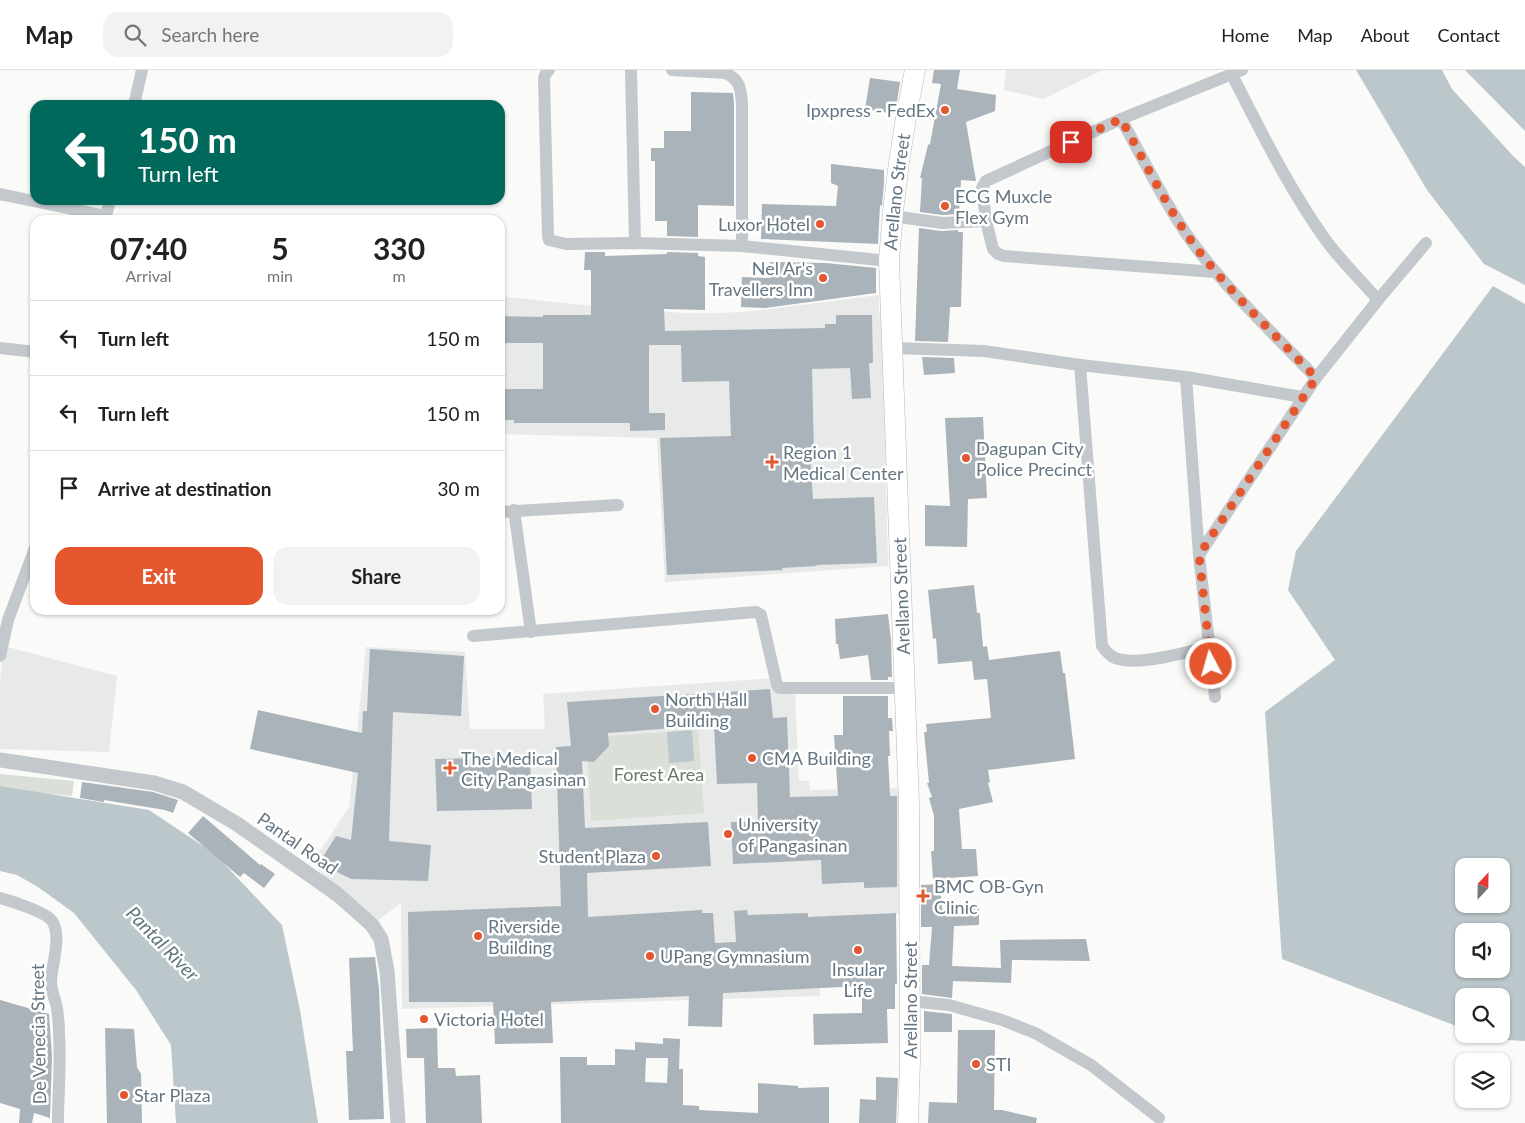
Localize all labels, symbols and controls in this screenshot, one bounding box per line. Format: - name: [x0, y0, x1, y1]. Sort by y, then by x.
- search box: [103, 12, 453, 57]
- text: Map: [25, 20, 73, 49]
- icon: search: [121, 21, 149, 49]
- text: Search here: [161, 23, 259, 46]
- text: Home: [1221, 24, 1269, 46]
- text: Map: [1297, 24, 1333, 46]
- text: About: [1361, 24, 1410, 46]
- text: Contact: [1438, 24, 1500, 46]
- place label: Ipxpress - FedEx: [806, 99, 935, 121]
- marker: Ipxpress - FedEx: [939, 104, 951, 116]
- text: 150 m: [138, 118, 237, 160]
- icon: left: [55, 120, 120, 185]
- pin: [1050, 121, 1092, 163]
- icon: arrive: [1057, 128, 1085, 156]
- street label: Arellano Street: [879, 131, 914, 251]
- text: Turn left: [138, 160, 219, 187]
- place label: ECG Muxcle Flex Gym: [955, 185, 1052, 228]
- marker: ECG Muxcle Flex Gym: [939, 200, 951, 212]
- place label: Luxor Hotel: [718, 213, 810, 235]
- marker: Luxor Hotel: [814, 218, 826, 230]
- text: 07:40: [110, 230, 187, 266]
- text: 5: [271, 230, 289, 266]
- text: 330: [373, 230, 425, 266]
- place label: Nel Ar's Travellers Inn: [709, 257, 813, 300]
- text: Arrival: [125, 266, 172, 285]
- text: min: [267, 266, 293, 285]
- text: m: [392, 266, 406, 285]
- marker: Nel Ar's Travellers Inn: [817, 272, 829, 284]
- icon: left: [55, 324, 83, 352]
- text: Turn left: [98, 327, 169, 350]
- text: 150 m: [426, 327, 480, 350]
- icon: left: [55, 399, 83, 427]
- text: Turn left: [98, 402, 169, 425]
- text: 150 m: [426, 402, 480, 425]
- place label: Dagupan City Police Precinct: [976, 437, 1093, 480]
- place label: Region 1 Medical Center: [783, 441, 904, 484]
- marker: Dagupan City Police Precinct: [960, 452, 972, 464]
- marker: Region 1 Medical Center: [765, 455, 779, 469]
- icon: arrive: [55, 474, 83, 502]
- text: Arrive at destination: [98, 477, 271, 500]
- text: 30 m: [437, 477, 480, 500]
- street label: Arellano Street: [888, 536, 914, 655]
- button: Exit: [55, 547, 263, 605]
- button: Share: [273, 547, 480, 605]
- position arrow: [1184, 637, 1236, 689]
- place label: North Hall Building: [665, 688, 747, 731]
- marker: North Hall Building: [649, 703, 661, 715]
- place label: The Medical City Pangasinan: [461, 747, 586, 790]
- place label: CMA Building: [762, 747, 871, 769]
- marker: CMA Building: [746, 752, 758, 764]
- marker: The Medical City Pangasinan: [443, 761, 457, 775]
- park label: Forest Area: [614, 763, 704, 785]
- street label: Pantal Road: [253, 807, 343, 879]
- place label: University of Pangasinan: [738, 813, 848, 856]
- marker: University of Pangasinan: [722, 828, 734, 840]
- place label: Student Plaza: [539, 845, 646, 867]
- marker: Student Plaza: [650, 850, 662, 862]
- north arrow: [1455, 858, 1510, 912]
- map controls: [1455, 858, 1510, 1108]
- place label: BMC OB-Gyn Clinic: [934, 875, 1044, 918]
- marker: BMC OB-Gyn Clinic: [916, 889, 930, 903]
- water label: Pantal River: [122, 901, 204, 985]
- place label: Riverside Building: [488, 915, 560, 958]
- button: sound: [1455, 923, 1510, 978]
- marker: Riverside Building: [472, 930, 484, 942]
- street label: Arellano Street: [899, 941, 921, 1059]
- marker: Insular Life: [852, 944, 864, 956]
- place label: UPang Gymnasium: [660, 945, 810, 967]
- marker: UPang Gymnasium: [644, 950, 656, 962]
- place label: Insular Life: [832, 958, 885, 1001]
- street label: De Venecia Street: [26, 963, 50, 1105]
- button: search: [1455, 988, 1510, 1043]
- place label: Victoria Hotel: [434, 1008, 544, 1030]
- marker: Victoria Hotel: [418, 1013, 430, 1025]
- place label: STI: [986, 1053, 1011, 1075]
- button: layers: [1455, 1053, 1510, 1108]
- marker: STI: [970, 1058, 982, 1070]
- place label: Star Plaza: [134, 1084, 211, 1106]
- marker: Star Plaza: [118, 1089, 130, 1101]

